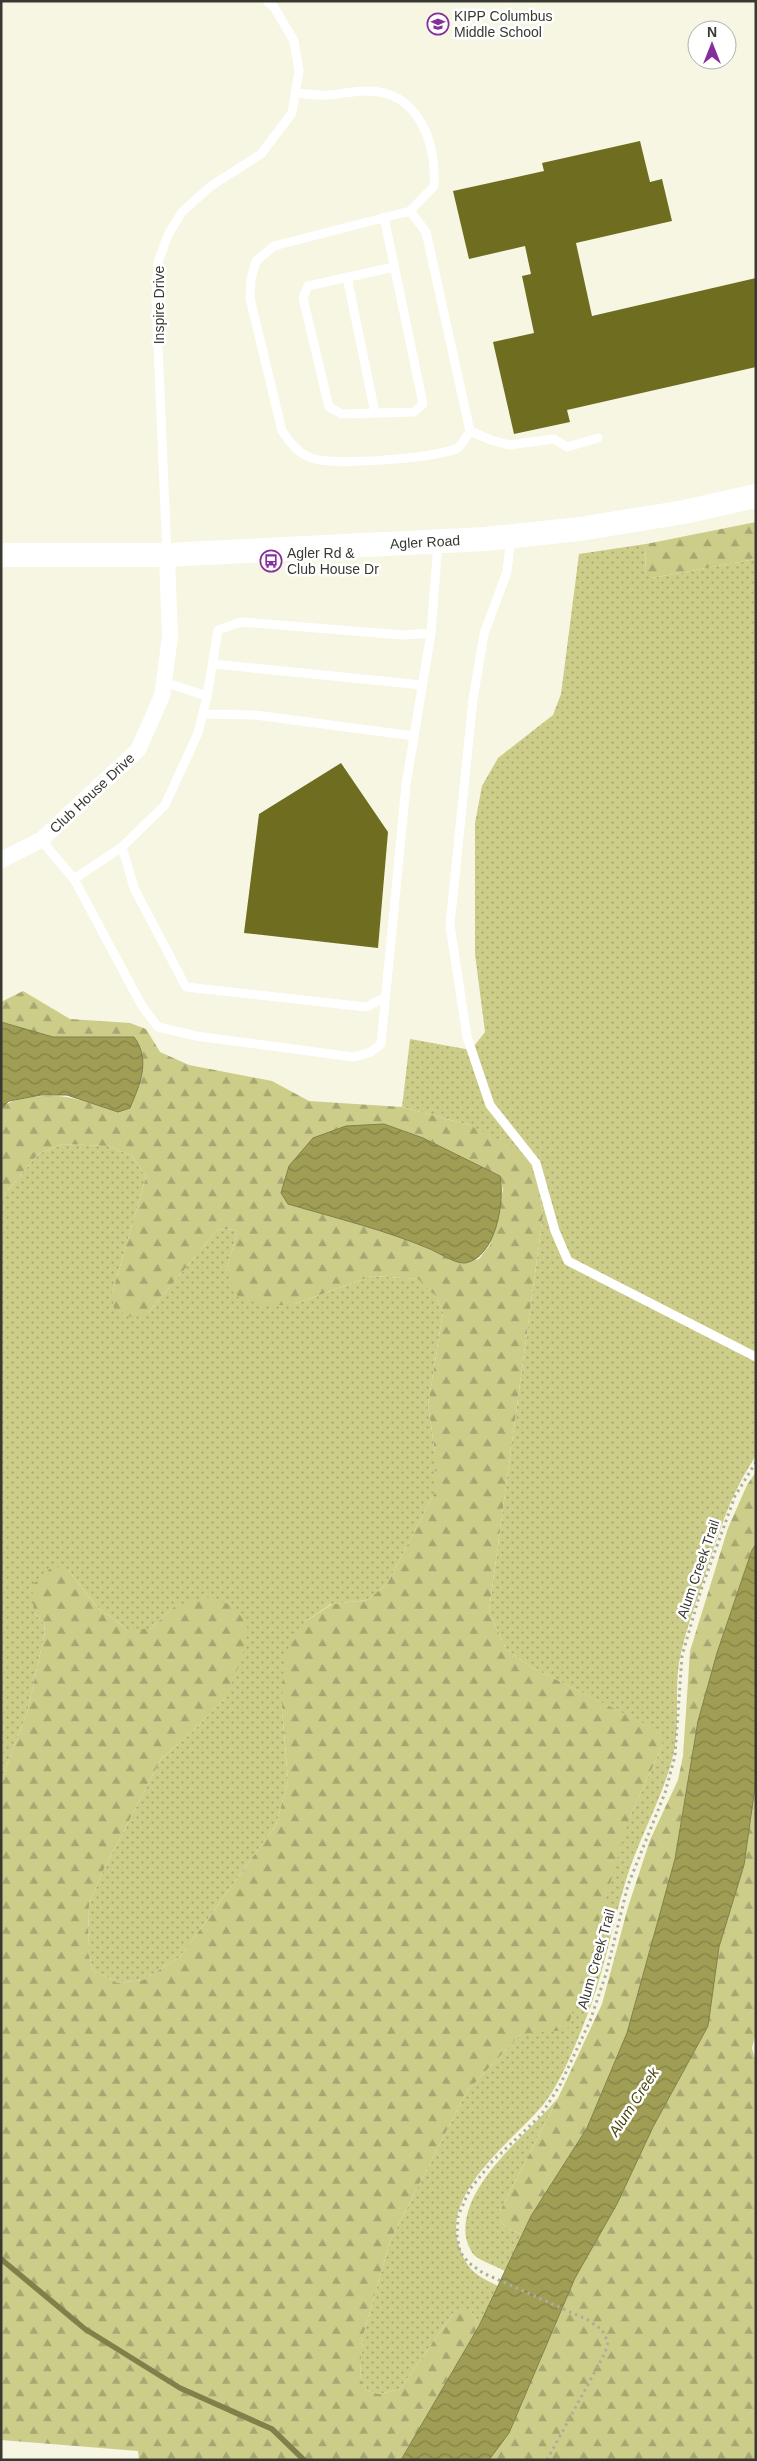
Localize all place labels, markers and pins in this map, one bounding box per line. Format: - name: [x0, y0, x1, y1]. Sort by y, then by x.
- place label: KIPP Columbus Middle School: [454, 8, 553, 40]
- school or university icon: KIPP Columbus Middle School: [426, 12, 450, 36]
- place label: Agler Rd & Club House Dr: [287, 545, 379, 577]
- bus stop icon: Agler Rd & Club House Dr: [259, 549, 283, 573]

